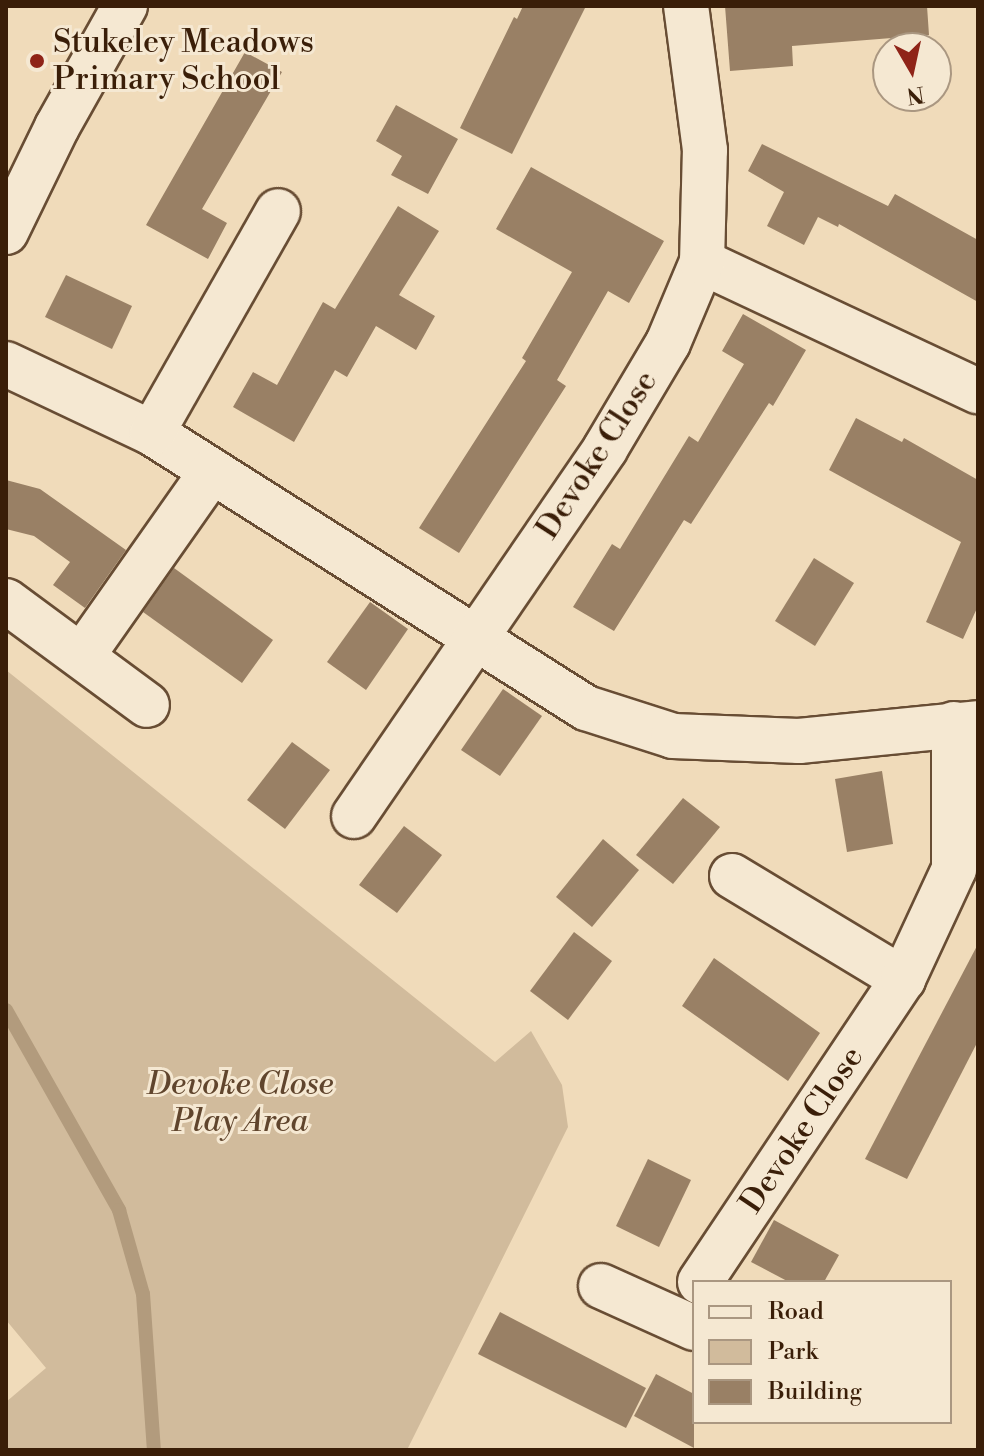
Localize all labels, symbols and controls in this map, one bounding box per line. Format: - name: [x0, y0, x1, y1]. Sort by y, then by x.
- place label: Stukeley Meadows Primary School: [53, 24, 314, 99]
- north arrow: [872, 32, 952, 112]
- marker: Stukeley Meadows Primary School: [28, 52, 46, 70]
- text: N: [905, 80, 926, 109]
- street label: Devoke Close: [528, 364, 666, 546]
- street label: Devoke Close: [732, 1039, 872, 1221]
- park label: Devoke Close Play Area: [147, 1066, 333, 1141]
- legend: [692, 1280, 952, 1424]
- text: Road: [768, 1297, 824, 1327]
- text: Park: [768, 1337, 818, 1367]
- text: Building: [768, 1377, 862, 1407]

